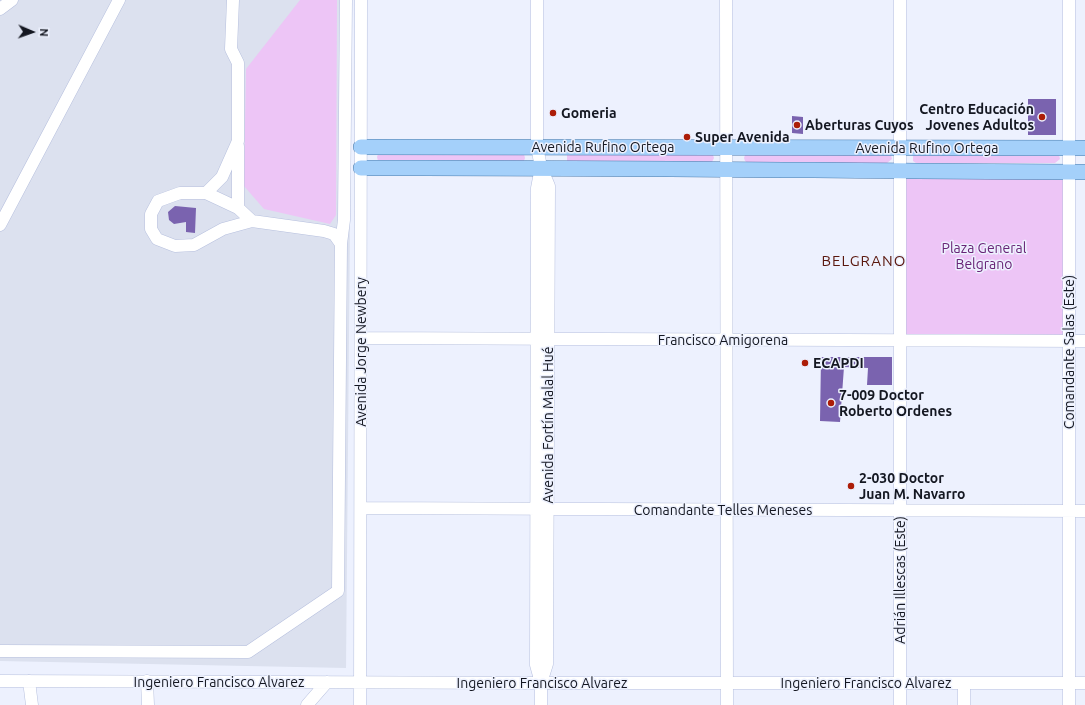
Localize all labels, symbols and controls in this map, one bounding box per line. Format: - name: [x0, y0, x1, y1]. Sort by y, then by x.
- north arrow: [12, 12, 52, 52]
- text: N: [38, 28, 50, 37]
- place label: Centro Educación Jovenes Adultos: [919, 101, 1034, 134]
- place label: Gomeria: [561, 105, 616, 121]
- marker: Gomeria: [548, 108, 558, 118]
- marker: Centro Educación Jovenes Adultos: [1037, 112, 1047, 122]
- place label: Aberturas Cuyos: [805, 117, 914, 133]
- marker: Aberturas Cuyos: [792, 120, 802, 130]
- place label: Super Avenida: [695, 129, 790, 145]
- marker: Super Avenida: [682, 132, 692, 142]
- street label: Avenida Rufino Ortega: [532, 139, 674, 155]
- street label: Avenida Rufino Ortega: [856, 140, 998, 156]
- park label: Plaza General Belgrano: [942, 240, 1026, 272]
- district label: BELGRANO: [822, 252, 906, 270]
- street label: Comandante Salas (Este): [1061, 275, 1077, 429]
- street label: Avenida Jorge Newbery: [353, 277, 369, 427]
- street label: Francisco Amigorena: [658, 332, 788, 348]
- street label: Avenida Fortín Malal Hué: [540, 347, 556, 503]
- place label: ECAPDI: [813, 355, 864, 371]
- marker: ECAPDI: [800, 358, 810, 368]
- place label: 7-009 Doctor Roberto Ordenes: [839, 387, 952, 420]
- marker: 7-009 Doctor Roberto Ordenes: [826, 398, 836, 408]
- place label: 2-030 Doctor Juan M. Navarro: [859, 470, 966, 502]
- marker: 2-030 Doctor Juan M. Navarro: [846, 481, 856, 491]
- street label: Comandante Telles Meneses: [634, 502, 812, 518]
- street label: Adrián Illescas (Este): [892, 516, 908, 644]
- street label: Ingeniero Francisco Alvarez: [134, 674, 304, 690]
- street label: Ingeniero Francisco Alvarez: [457, 675, 627, 691]
- street label: Ingeniero Francisco Alvarez: [781, 675, 951, 691]

